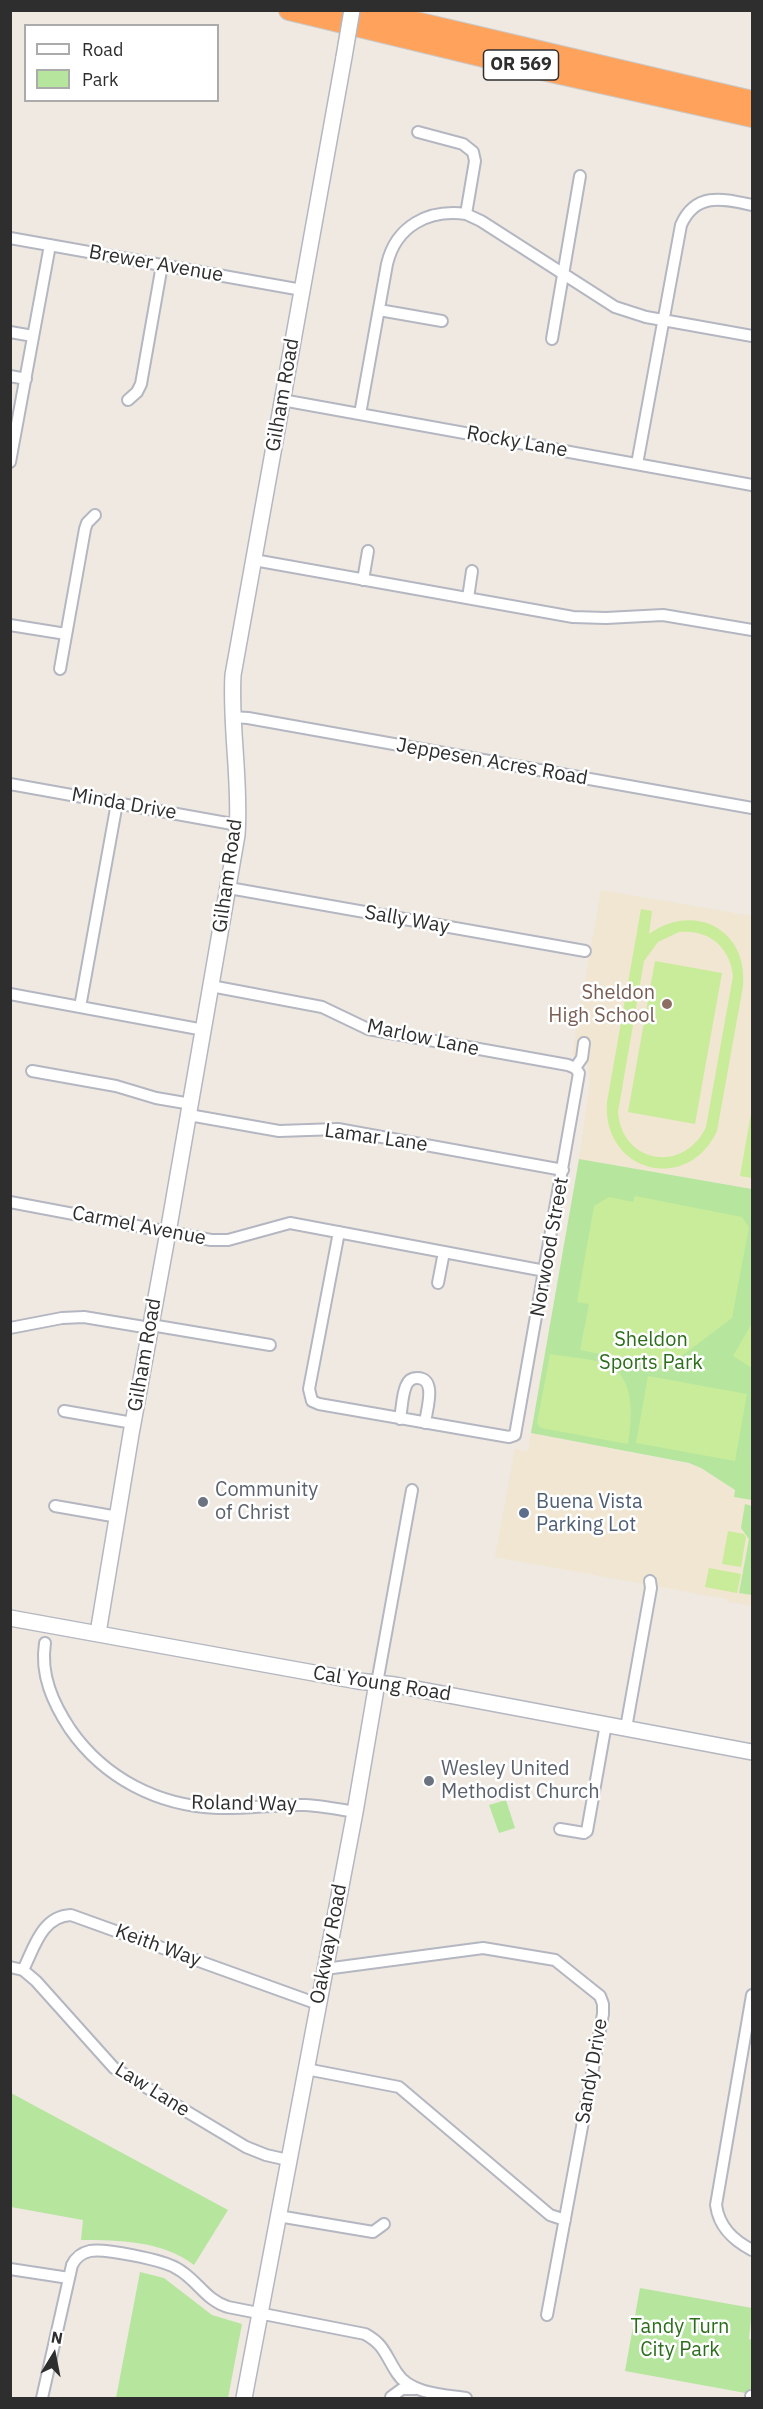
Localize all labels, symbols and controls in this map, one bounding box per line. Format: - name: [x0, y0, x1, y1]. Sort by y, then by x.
- legend: [24, 24, 219, 102]
- text: Road: [82, 38, 123, 61]
- road number: OR 569: [484, 50, 558, 80]
- text: Park: [82, 68, 118, 91]
- street label: Brewer Avenue: [87, 240, 225, 288]
- street label: Gilham Road: [261, 337, 305, 453]
- street label: Rocky Lane: [465, 421, 569, 463]
- street label: Jeppesen Acres Road: [395, 733, 589, 791]
- street label: Minda Drive: [70, 783, 178, 825]
- street label: Gilham Road: [208, 818, 248, 934]
- street label: Sally Way: [363, 901, 451, 939]
- place label: Sheldon High School: [548, 981, 655, 1028]
- marker: Sheldon High School: [660, 997, 674, 1011]
- street label: Marlow Lane: [365, 1014, 481, 1062]
- street label: Lamar Lane: [323, 1119, 429, 1157]
- street label: Norwood Street: [526, 1175, 574, 1319]
- street label: Carmel Avenue: [70, 1201, 208, 1251]
- street label: Gilham Road: [123, 1297, 167, 1413]
- park label: Sheldon Sports Park: [599, 1328, 703, 1375]
- place label: Community of Christ: [215, 1478, 318, 1525]
- place label: Buena Vista Parking Lot: [536, 1490, 643, 1537]
- marker: Community of Christ: [196, 1495, 210, 1509]
- marker: Buena Vista Parking Lot: [517, 1506, 531, 1520]
- street label: Cal Young Road: [311, 1661, 453, 1707]
- place label: Wesley United Methodist Church: [441, 1757, 600, 1804]
- marker: Wesley United Methodist Church: [422, 1774, 436, 1788]
- street label: Roland Way: [191, 1791, 297, 1817]
- street label: Oakway Road: [306, 1882, 352, 2006]
- street label: Keith Way: [112, 1919, 204, 1973]
- street label: Sandy Drive: [571, 2017, 613, 2125]
- street label: Law Lane: [110, 2058, 194, 2122]
- park label: Tandy Turn City Park: [631, 2315, 729, 2362]
- north arrow: [24, 2325, 84, 2385]
- text: N: [50, 2326, 65, 2348]

